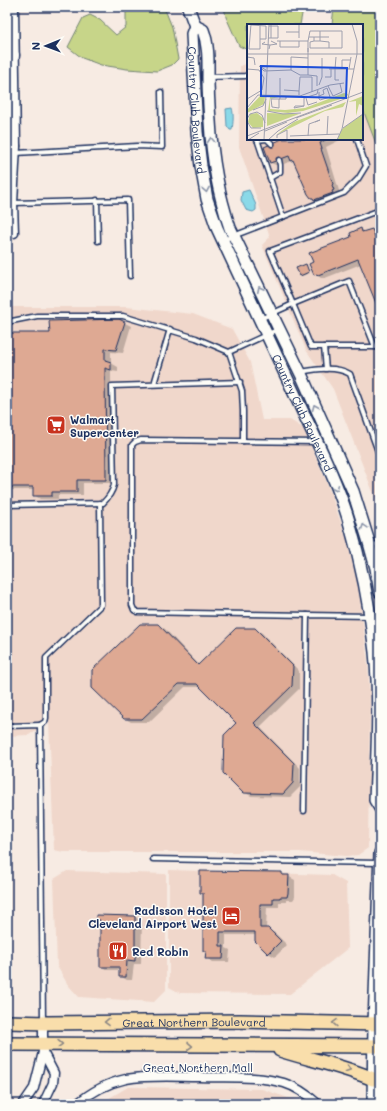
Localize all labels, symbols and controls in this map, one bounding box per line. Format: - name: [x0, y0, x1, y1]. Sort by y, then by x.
- inset map: [247, 24, 363, 140]
- north arrow: [26, 26, 66, 66]
- text: N: [28, 42, 43, 50]
- street label: Country Club Boulevard: [185, 46, 210, 175]
- one-way arrow: [207, 137, 216, 143]
- one-way arrow: [201, 186, 209, 193]
- one-way arrow: [257, 286, 265, 294]
- street label: Country Club Boulevard: [269, 351, 337, 473]
- one-way arrow: [312, 403, 320, 411]
- place label: Walmart Supercenter: [70, 412, 139, 440]
- supermarket icon: Walmart Supercenter: [45, 414, 67, 436]
- one-way arrow: [332, 484, 340, 491]
- one-way arrow: [360, 524, 369, 531]
- place label: Radisson Hotel Cleveland Airport West: [88, 903, 217, 931]
- hotel icon: Radisson Hotel Cleveland Airport West: [220, 905, 242, 927]
- restaurant icon: Red Robin: [107, 940, 129, 962]
- place label: Red Robin: [132, 944, 188, 959]
- street label: Great Northern Boulevard: [122, 1013, 266, 1030]
- one-way arrow: [104, 1018, 110, 1026]
- one-way arrow: [332, 1019, 338, 1027]
- one-way arrow: [57, 1040, 63, 1048]
- one-way arrow: [187, 1042, 193, 1050]
- street label: Great Northern Mall: [143, 1060, 253, 1075]
- one-way arrow: [345, 1064, 352, 1073]

